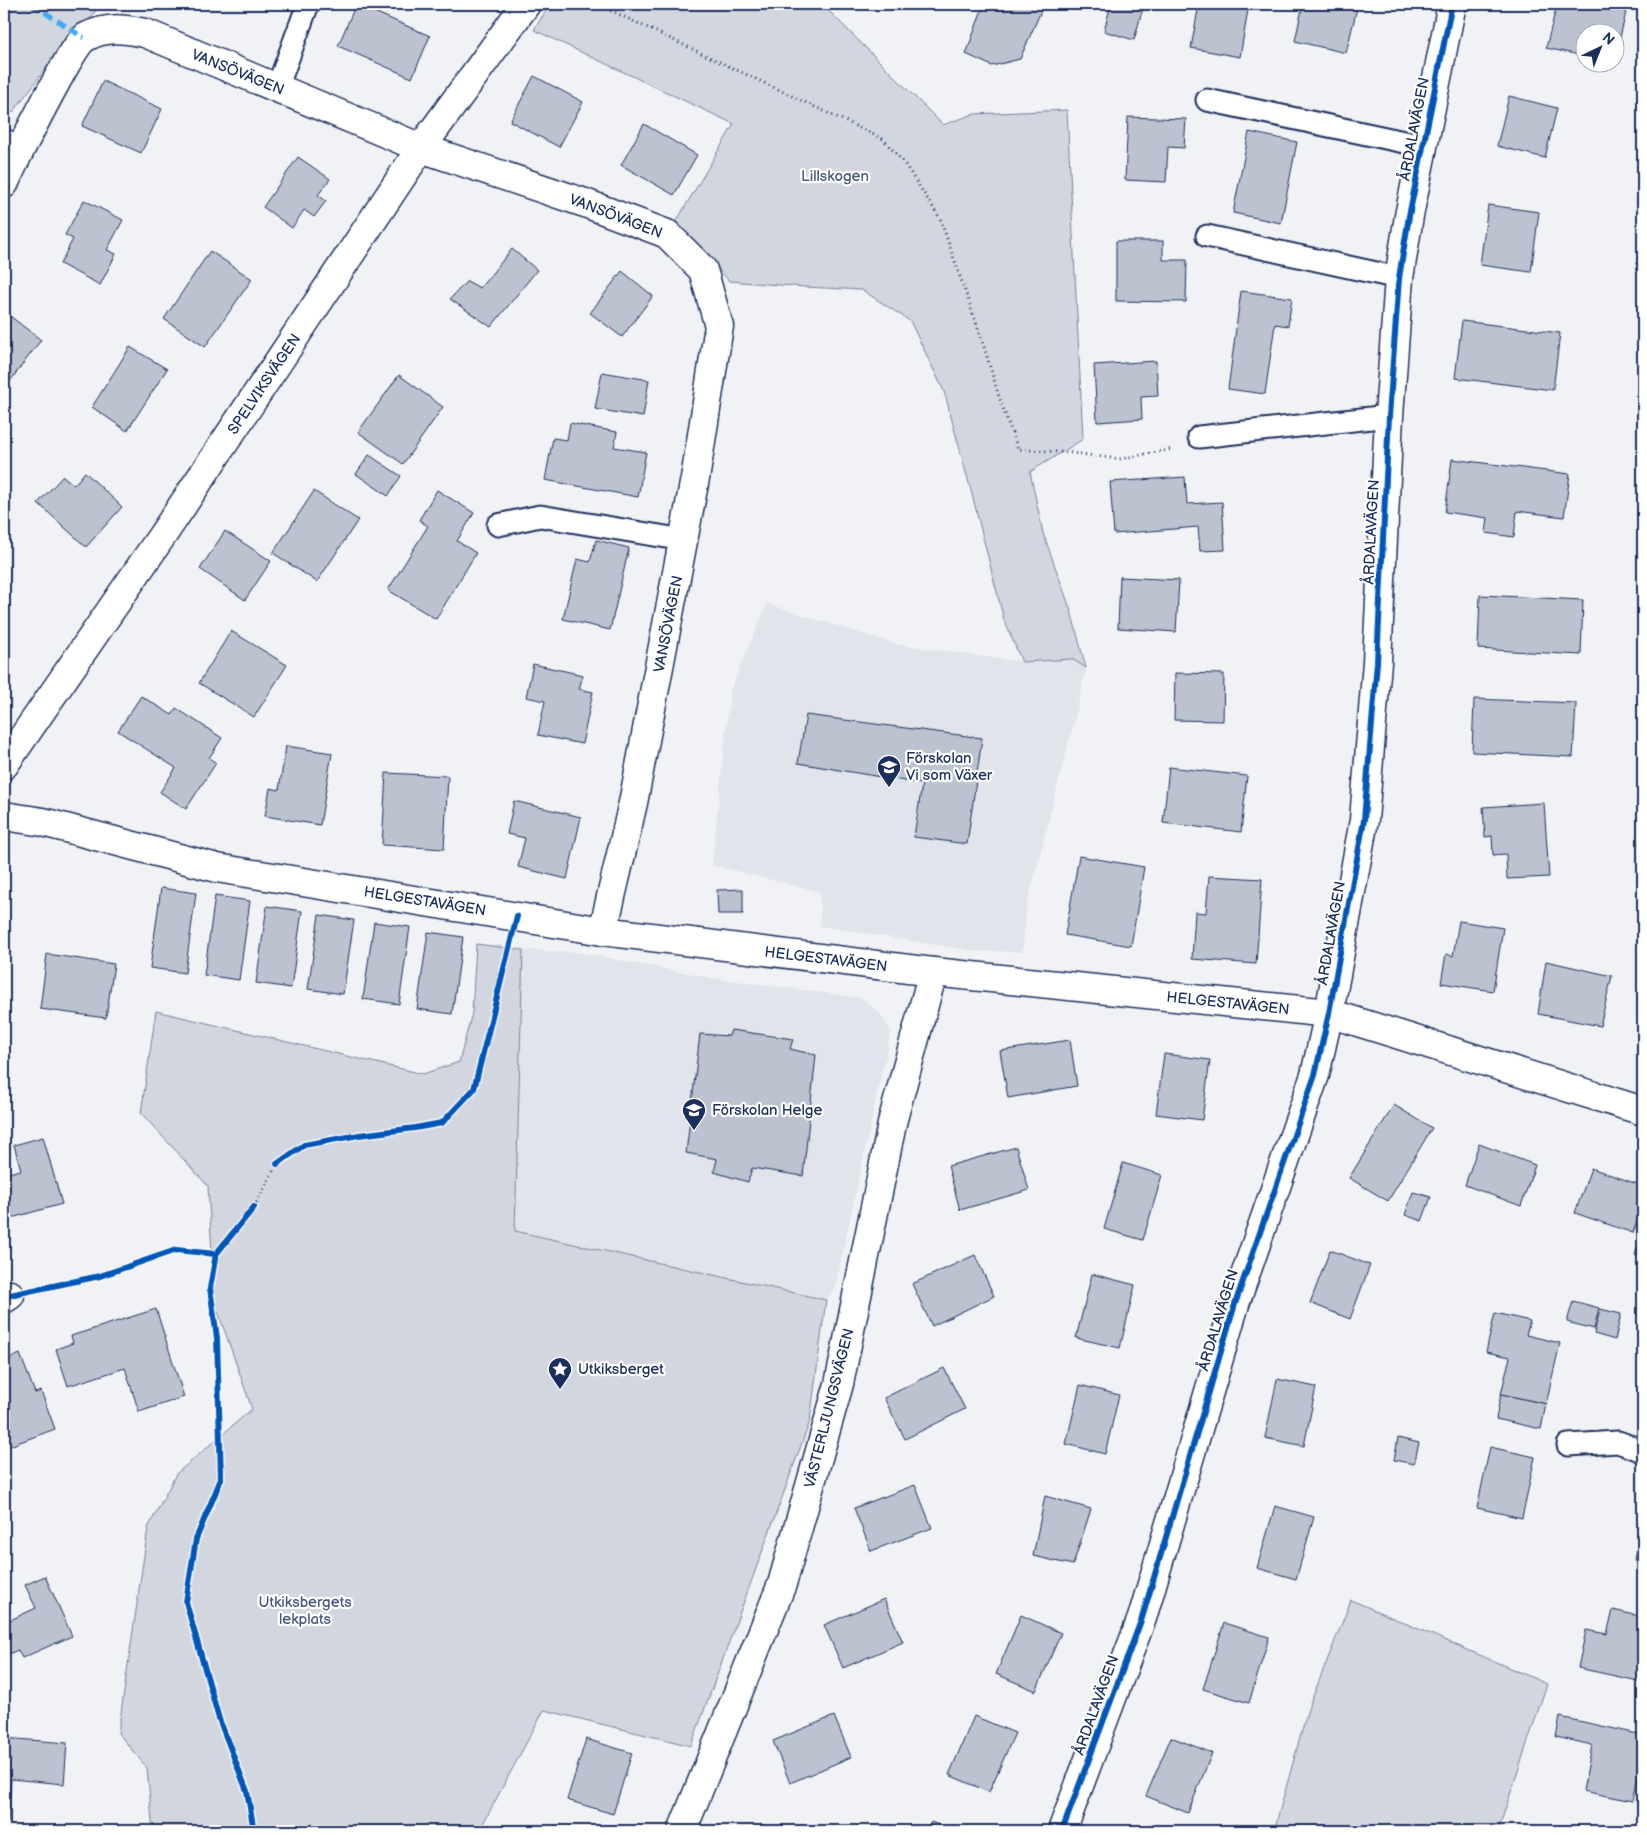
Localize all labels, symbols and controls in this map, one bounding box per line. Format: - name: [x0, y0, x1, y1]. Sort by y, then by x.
- north arrow: [1574, 22, 1624, 72]
- text: N: [1599, 29, 1618, 49]
- street label: VANSÖVÄGEN: [189, 45, 287, 100]
- street label: ÅRDALAVÄGEN: [1394, 75, 1434, 183]
- park label: Lillskogen: [801, 167, 869, 186]
- street label: VANSÖVÄGEN: [567, 190, 665, 243]
- street label: SPELVIKSVÄGEN: [224, 330, 305, 438]
- street label: ÅRDALAVÄGEN: [1358, 479, 1384, 585]
- street label: VANSÖVÄGEN: [650, 574, 687, 674]
- place label: Förskolan Vi som Växer: [906, 749, 993, 785]
- school or university icon: Förskolan Vi som Växer: [876, 754, 902, 788]
- street label: ÅRDALAVÄGEN: [1312, 879, 1350, 987]
- street label: HELGESTAVÄGEN: [362, 882, 487, 921]
- street label: HELGESTAVÄGEN: [763, 943, 888, 976]
- street label: HELGESTAVÄGEN: [1166, 988, 1290, 1019]
- school or university icon: Förskolan Helge: [681, 1097, 707, 1131]
- place label: Förskolan Helge: [712, 1101, 822, 1120]
- street label: ÅRDALAVÄGEN: [1193, 1267, 1243, 1373]
- street label: VÄSTERLJUNGSVÄGEN: [800, 1326, 859, 1490]
- place icon: Utkiksberget: [547, 1356, 573, 1390]
- place label: Utkiksberget: [578, 1360, 664, 1379]
- park label: Utkiksbergets lekplats: [258, 1593, 352, 1629]
- street label: ÅRDALAVÄGEN: [1069, 1652, 1123, 1758]

